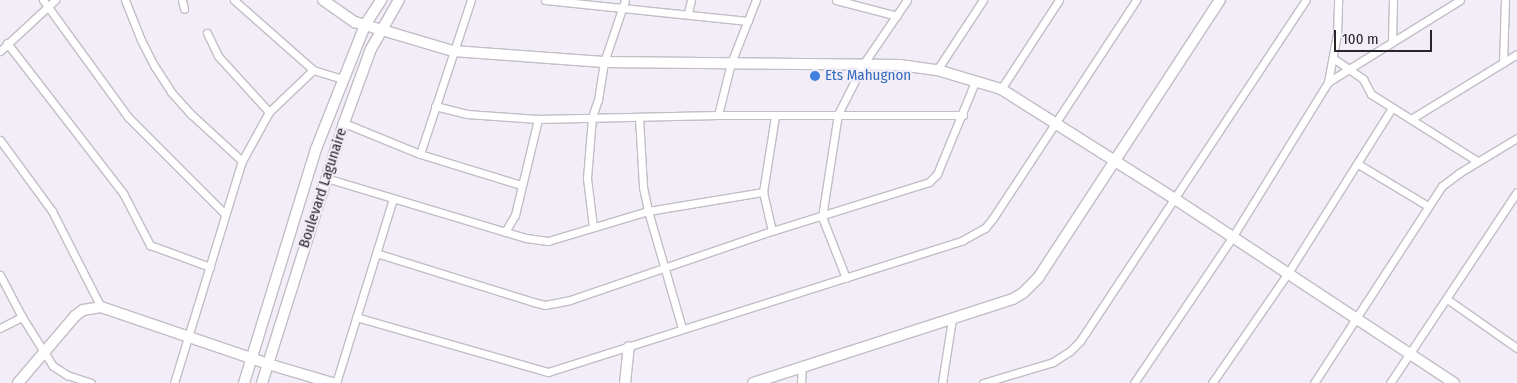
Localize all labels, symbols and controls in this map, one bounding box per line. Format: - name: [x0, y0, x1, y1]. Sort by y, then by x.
- scale bar: [1337, 20, 1434, 52]
- text: 100 m: [1342, 30, 1379, 48]
- place label: Ets Mahugnon: [825, 67, 911, 85]
- marker: Ets Mahugnon: [809, 70, 821, 82]
- street label: Boulevard Lagunaire: [295, 126, 351, 250]

